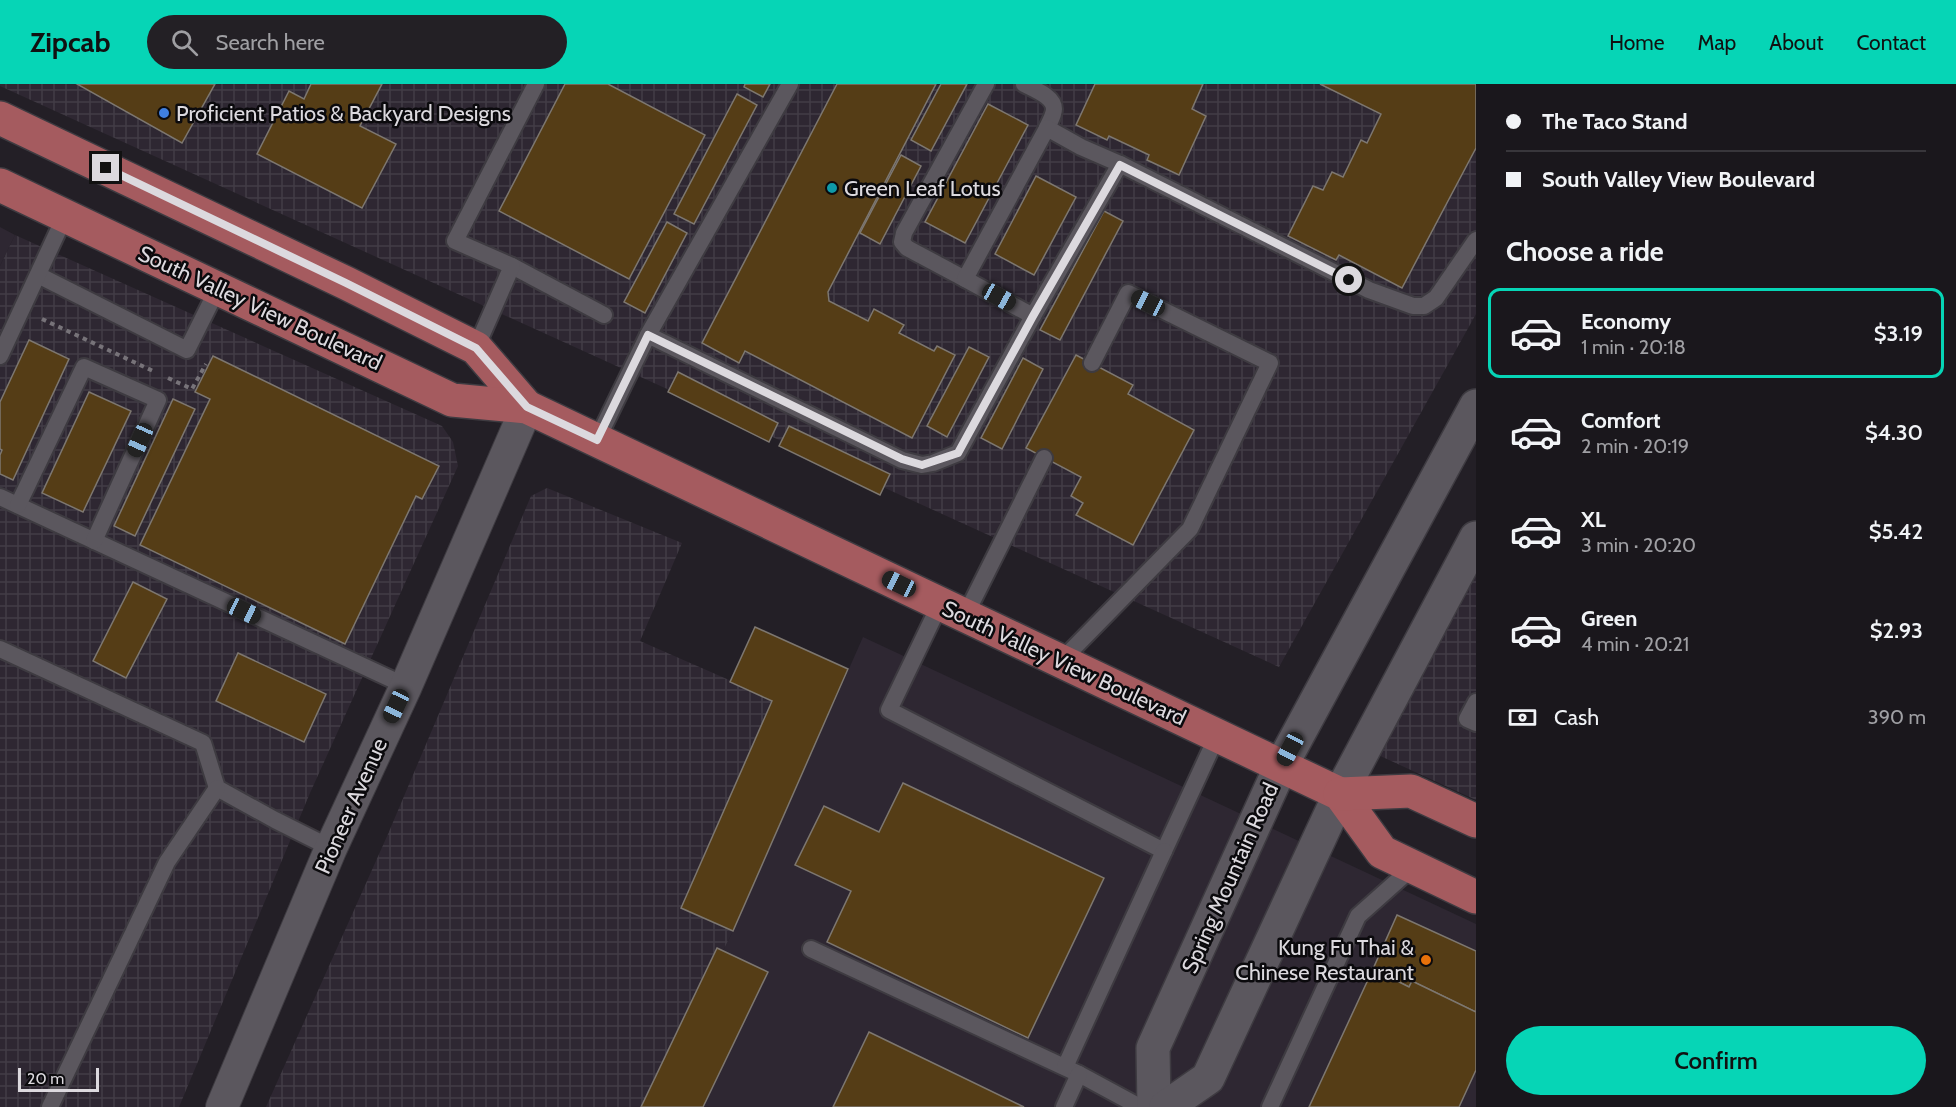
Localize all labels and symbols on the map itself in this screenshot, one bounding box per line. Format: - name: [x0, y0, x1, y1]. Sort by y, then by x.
- place label: Proficient Patios & Backyard Designs: [176, 100, 511, 127]
- marker: Proficient Patios & Backyard Designs: [157, 106, 171, 120]
- route end: [92, 154, 119, 181]
- place label: Green Leaf Lotus: [844, 175, 1001, 202]
- marker: Green Leaf Lotus: [825, 181, 839, 195]
- street label: South Valley View Boulevard: [134, 240, 386, 376]
- route start: [1335, 266, 1362, 293]
- car: [979, 280, 1019, 314]
- car: [1128, 287, 1168, 319]
- car: [124, 420, 156, 460]
- car: [879, 568, 919, 600]
- car: [224, 595, 264, 627]
- street label: South Valley View Boulevard: [938, 595, 1190, 731]
- car: [380, 686, 412, 726]
- car: [1274, 729, 1306, 769]
- street label: Pioneer Avenue: [309, 734, 393, 878]
- street label: Spring Mountain Road: [1176, 779, 1284, 977]
- place label: Kung Fu Thai & Chinese Restaurant: [1235, 934, 1415, 986]
- marker: Kung Fu Thai & Chinese Restaurant: [1419, 953, 1433, 967]
- scale bar: [18, 1065, 99, 1092]

